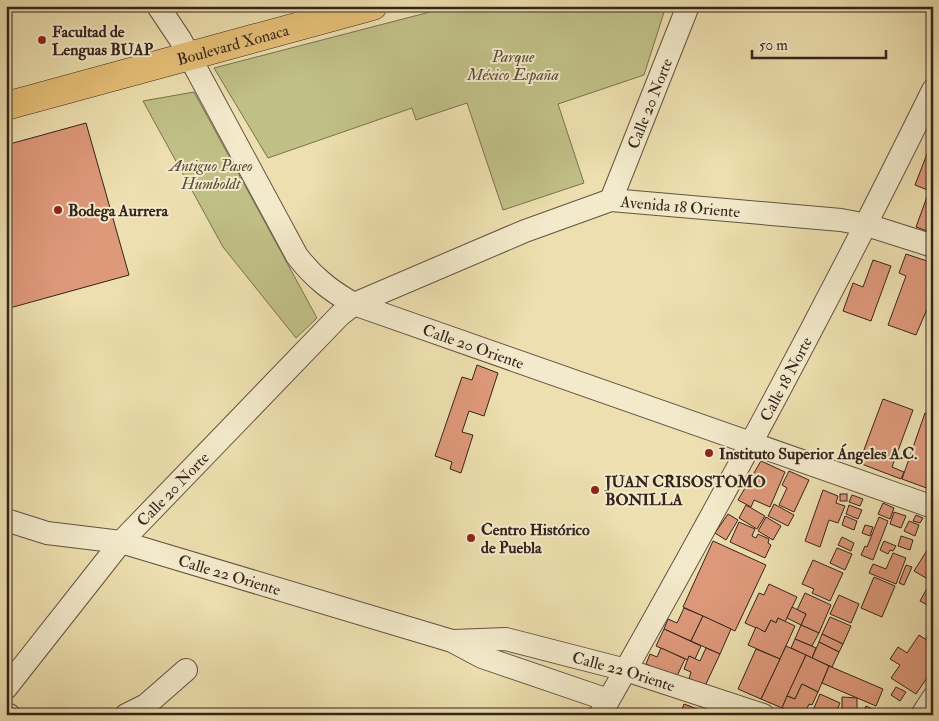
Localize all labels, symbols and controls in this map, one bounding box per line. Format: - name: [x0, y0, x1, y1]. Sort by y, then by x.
- street label: Boulevard Xonaca: [175, 20, 292, 70]
- place label: Facultad de Lenguas BUAP: [52, 22, 154, 61]
- scale bar: [752, 28, 885, 60]
- marker: Facultad de Lenguas BUAP: [36, 34, 48, 46]
- text: 50 m: [759, 36, 788, 55]
- park label: Parque México España: [466, 47, 559, 85]
- street label: Calle 20 Norte: [623, 55, 677, 152]
- park label: Antiguo Paseo Humboldt: [167, 156, 253, 194]
- street label: Avenida 18 Oriente: [619, 192, 741, 222]
- place label: Bodega Aurrera: [68, 201, 168, 222]
- marker: Bodega Aurrera: [52, 204, 64, 216]
- street label: Calle 20 Oriente: [420, 320, 527, 374]
- street label: Calle 18 Norte: [756, 333, 817, 425]
- place label: Instituto Superior Ángeles A.C.: [719, 443, 917, 465]
- marker: Instituto Superior Ángeles A.C.: [703, 447, 715, 459]
- street label: Calle 20 Norte: [133, 448, 214, 531]
- place label: JUAN CRISOSTOMO BONILLA: [604, 472, 766, 510]
- marker: JUAN CRISOSTOMO BONILLA: [589, 484, 601, 496]
- place label: Centro Histórico de Puebla: [481, 520, 590, 558]
- marker: Centro Histórico de Puebla: [465, 532, 477, 544]
- street label: Calle 22 Oriente: [176, 551, 283, 600]
- street label: Calle 22 Oriente: [570, 648, 678, 696]

